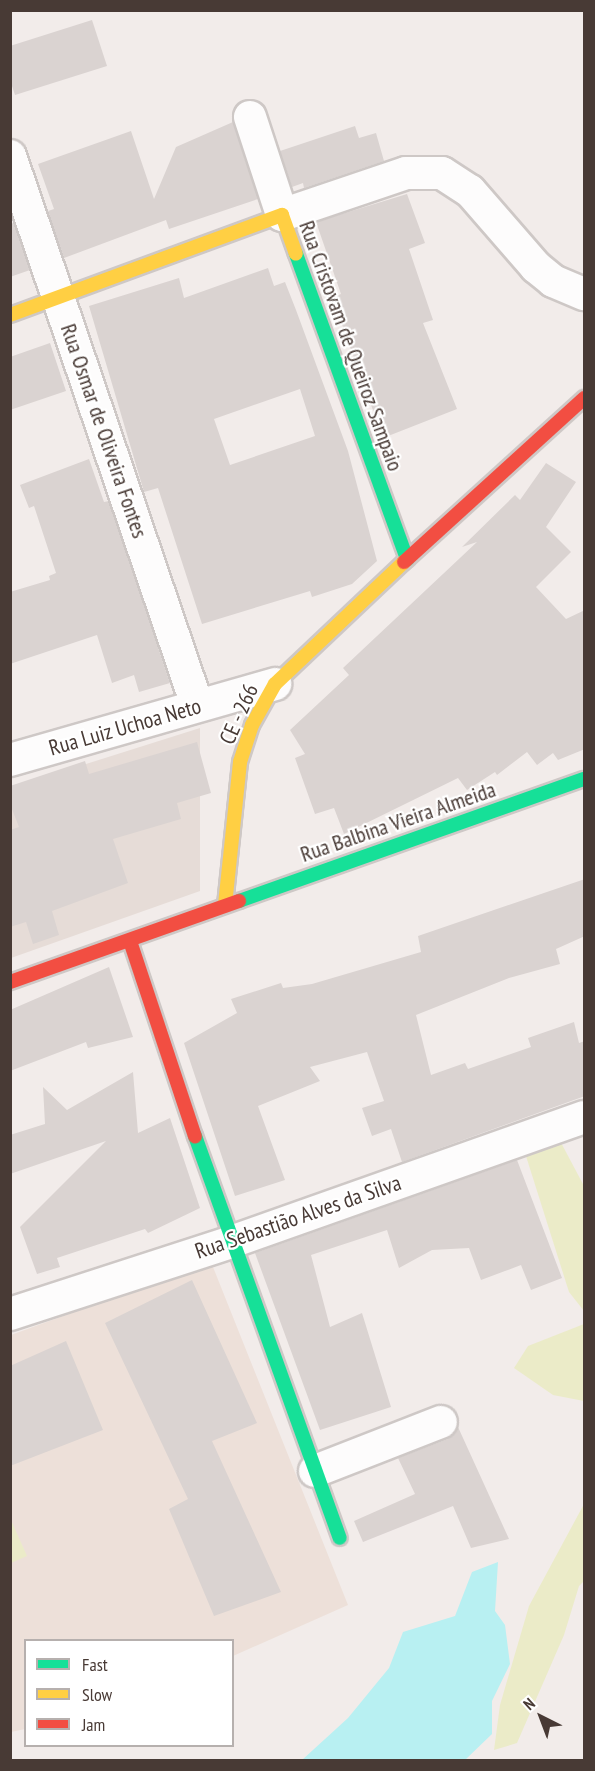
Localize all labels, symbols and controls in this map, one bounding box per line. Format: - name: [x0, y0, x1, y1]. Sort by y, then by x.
- street label: Rua Cristovam de Queiroz Sampaio: [293, 217, 409, 475]
- street label: Rua Osmar de Oliveira Fontes: [55, 320, 153, 542]
- street label: CE - 266: [214, 679, 264, 749]
- street label: Rua Luiz Uchoa Neto: [46, 693, 204, 761]
- street label: Rua Balbina Vieira Almeida: [296, 776, 500, 868]
- street label: Rua Sebastião Alves da Silva: [191, 1169, 405, 1265]
- legend: [24, 1639, 234, 1747]
- text: Fast: [82, 1653, 108, 1676]
- text: Slow: [82, 1683, 112, 1706]
- north arrow: [511, 1687, 571, 1747]
- text: N: [519, 1693, 539, 1714]
- text: Jam: [82, 1713, 105, 1736]

